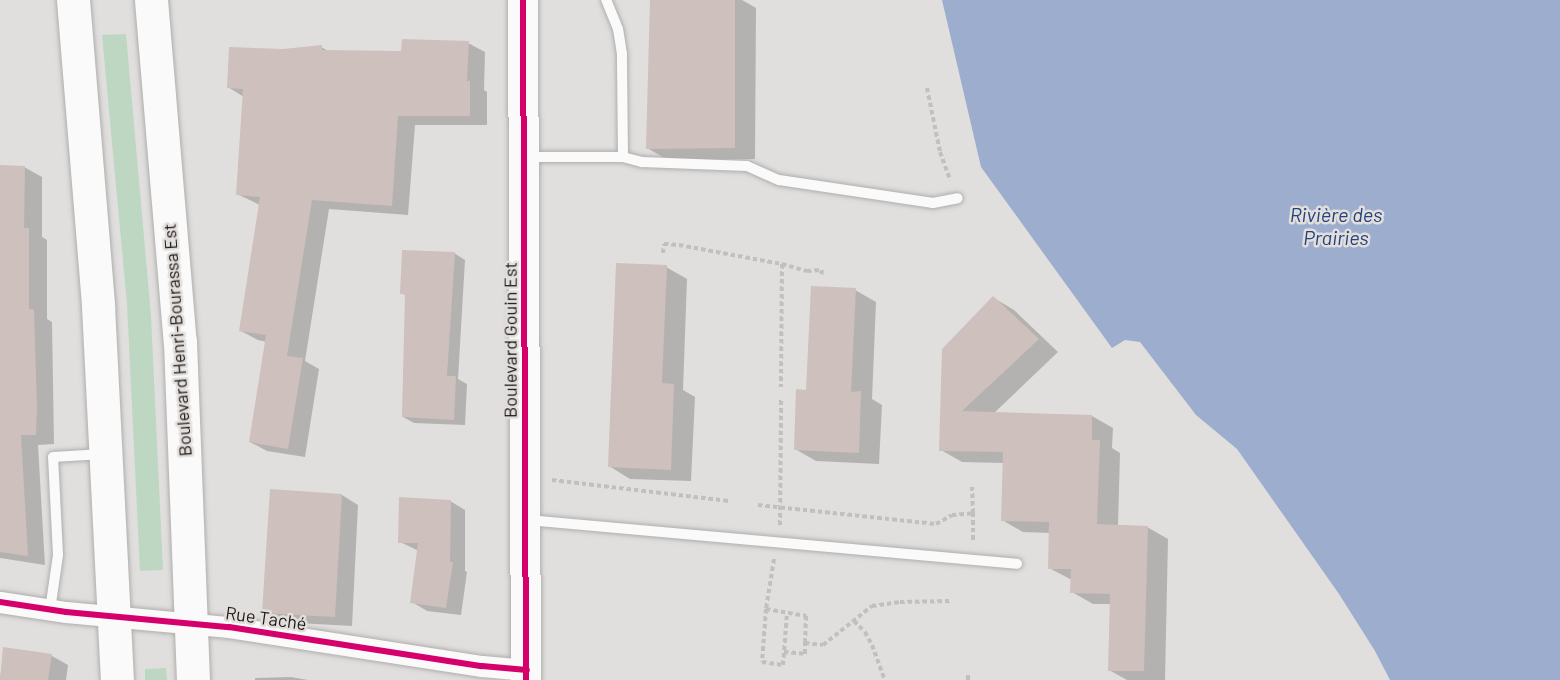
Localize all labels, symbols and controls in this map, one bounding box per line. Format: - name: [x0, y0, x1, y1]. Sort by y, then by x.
- water label: Rivière des Prairies: [1290, 202, 1382, 249]
- street label: Boulevard Henri-Bourassa Est: [158, 223, 196, 457]
- street label: Boulevard Gouin Est: [499, 262, 521, 418]
- street label: Rue Taché: [224, 602, 308, 634]

